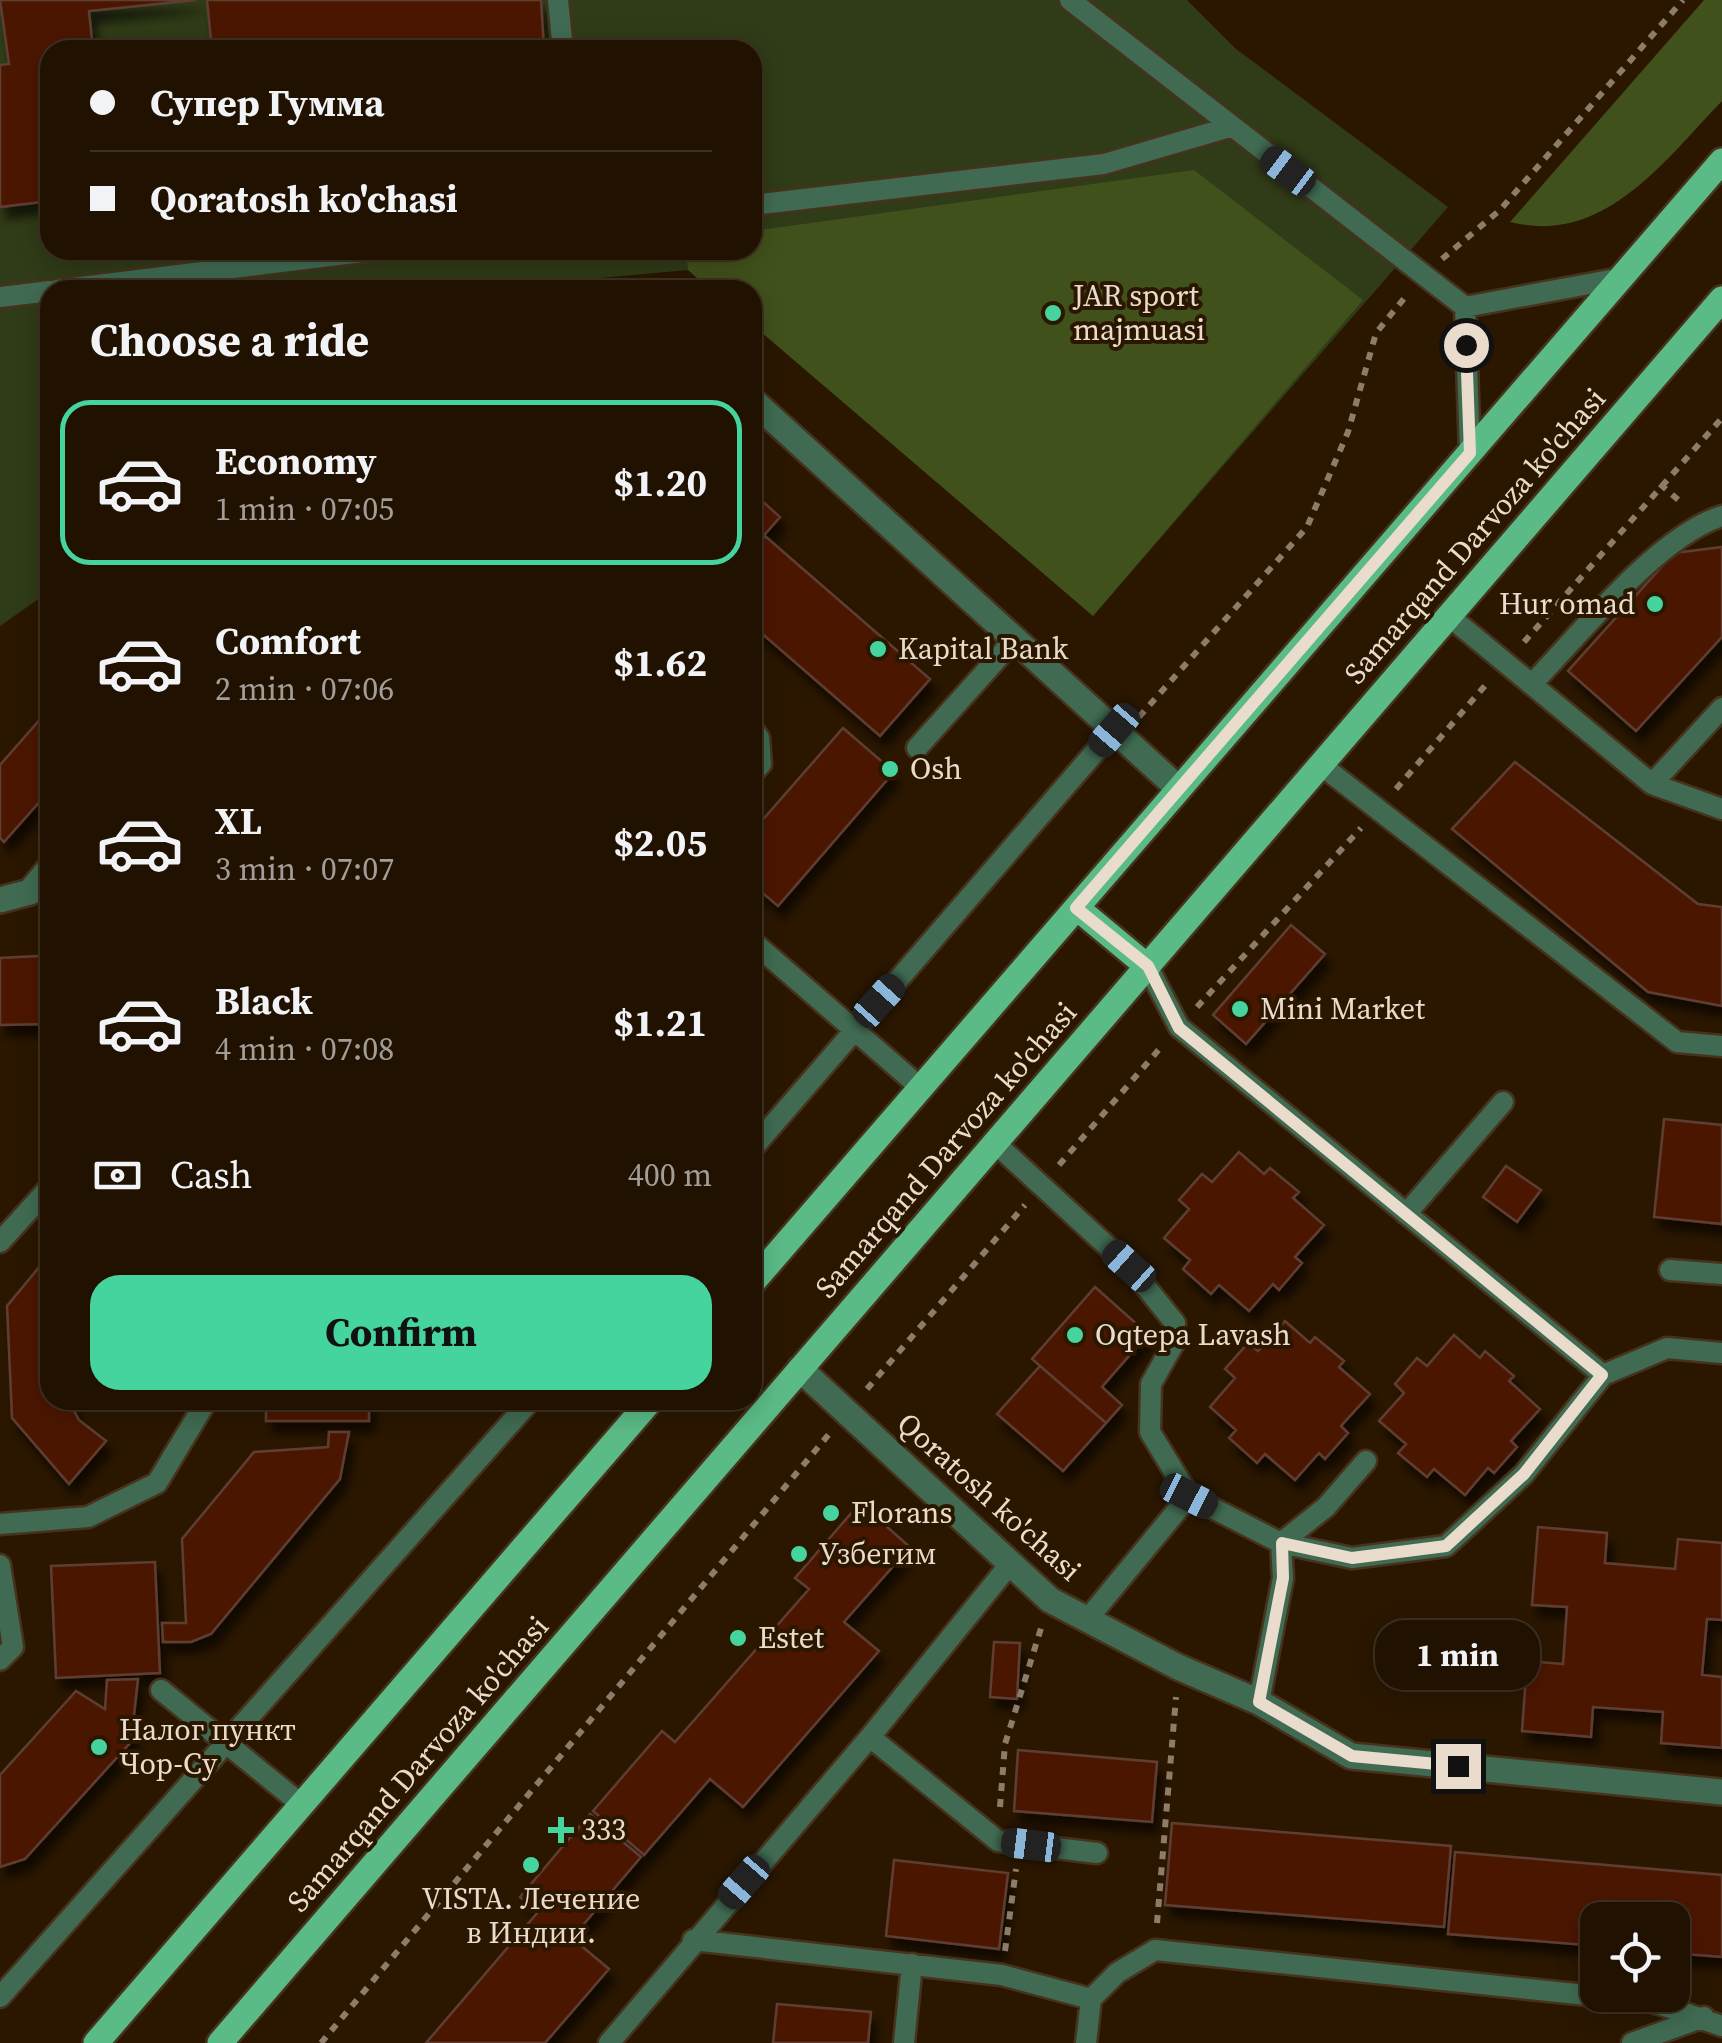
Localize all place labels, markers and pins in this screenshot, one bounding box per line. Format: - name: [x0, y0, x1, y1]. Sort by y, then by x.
- place label: JAR sport majmuasi: [1072, 275, 1205, 350]
- marker: JAR sport majmuasi: [1042, 302, 1064, 324]
- place label: Hur omad: [1499, 583, 1635, 624]
- marker: Hur omad: [1644, 593, 1666, 615]
- place label: Kapital Bank: [898, 628, 1069, 669]
- marker: Kapital Bank: [867, 638, 889, 660]
- place label: Osh: [910, 748, 962, 789]
- marker: Osh: [879, 758, 901, 780]
- place label: Mini Market: [1260, 988, 1425, 1029]
- marker: Mini Market: [1229, 998, 1251, 1020]
- place label: Oqtepa Lavash: [1095, 1314, 1291, 1355]
- marker: Oqtepa Lavash: [1064, 1324, 1086, 1346]
- place label: Florans: [851, 1492, 952, 1533]
- marker: Florans: [820, 1502, 842, 1524]
- place label: Узбегим: [819, 1533, 937, 1574]
- marker: Узбегим: [788, 1543, 810, 1565]
- place label: Estet: [758, 1617, 824, 1658]
- marker: Estet: [727, 1627, 749, 1649]
- place label: Налог пункт Чор-Су: [119, 1709, 296, 1784]
- marker: Налог пункт Чор-Су: [88, 1736, 110, 1758]
- place label: 333: [581, 1809, 626, 1850]
- marker: 333: [550, 1819, 572, 1841]
- marker: VISTA. Лечение в Индии.: [520, 1854, 542, 1876]
- place label: VISTA. Лечение в Индии.: [422, 1878, 640, 1953]

